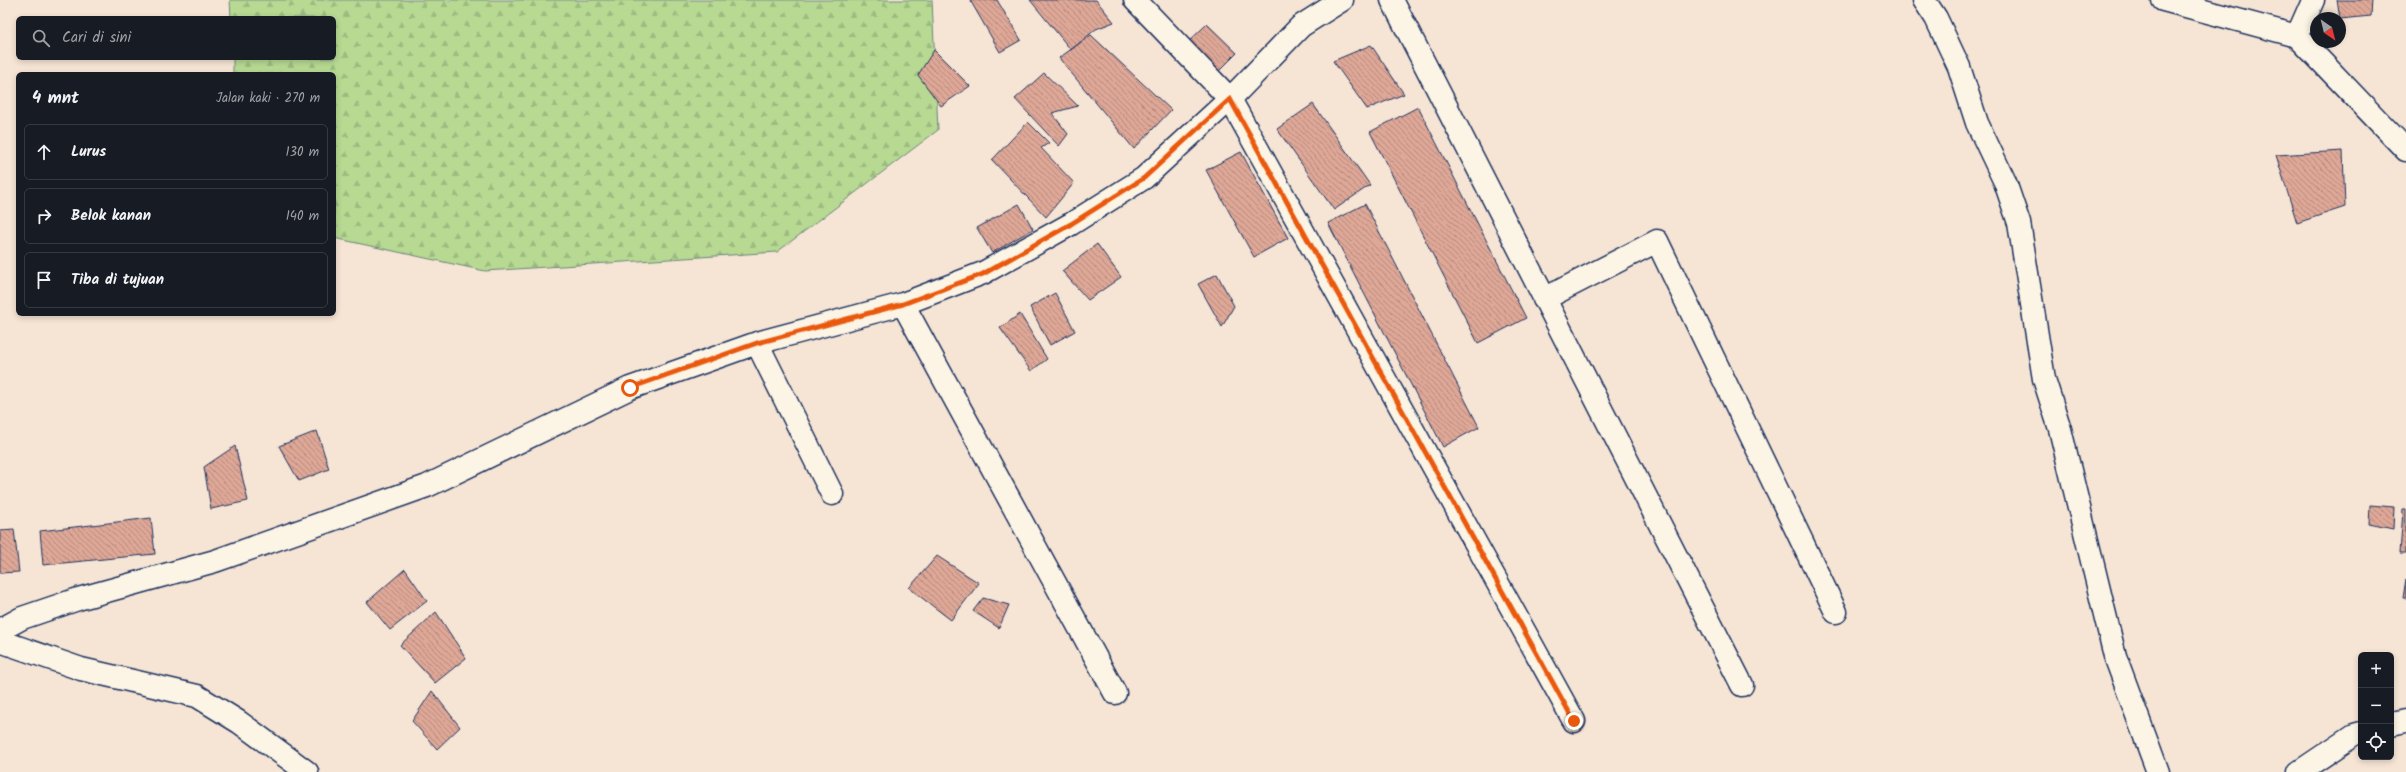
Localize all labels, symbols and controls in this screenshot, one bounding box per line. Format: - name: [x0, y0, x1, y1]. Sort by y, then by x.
- north arrow: [2310, 12, 2346, 48]
- search box: [16, 16, 336, 60]
- text: Cari di sini: [62, 26, 131, 50]
- icon: search: [30, 27, 52, 49]
- text: 4 mnt: [32, 85, 79, 112]
- text: Jalan kaki · 270 m: [216, 88, 320, 109]
- text: Lurus: [71, 140, 106, 164]
- icon: ahead: [33, 141, 55, 163]
- text: 130 m: [285, 142, 319, 163]
- text: Belok kanan: [71, 204, 151, 228]
- icon: right: [33, 205, 55, 227]
- text: 140 m: [286, 206, 319, 227]
- text: Tiba di tujuan: [71, 268, 164, 292]
- icon: arrive: [33, 269, 55, 291]
- route start: [621, 379, 639, 397]
- map controls: [2358, 652, 2394, 760]
- button: +: [2358, 652, 2394, 688]
- button: −: [2358, 688, 2394, 724]
- route end: [1565, 712, 1583, 730]
- button: locate: [2358, 724, 2394, 760]

